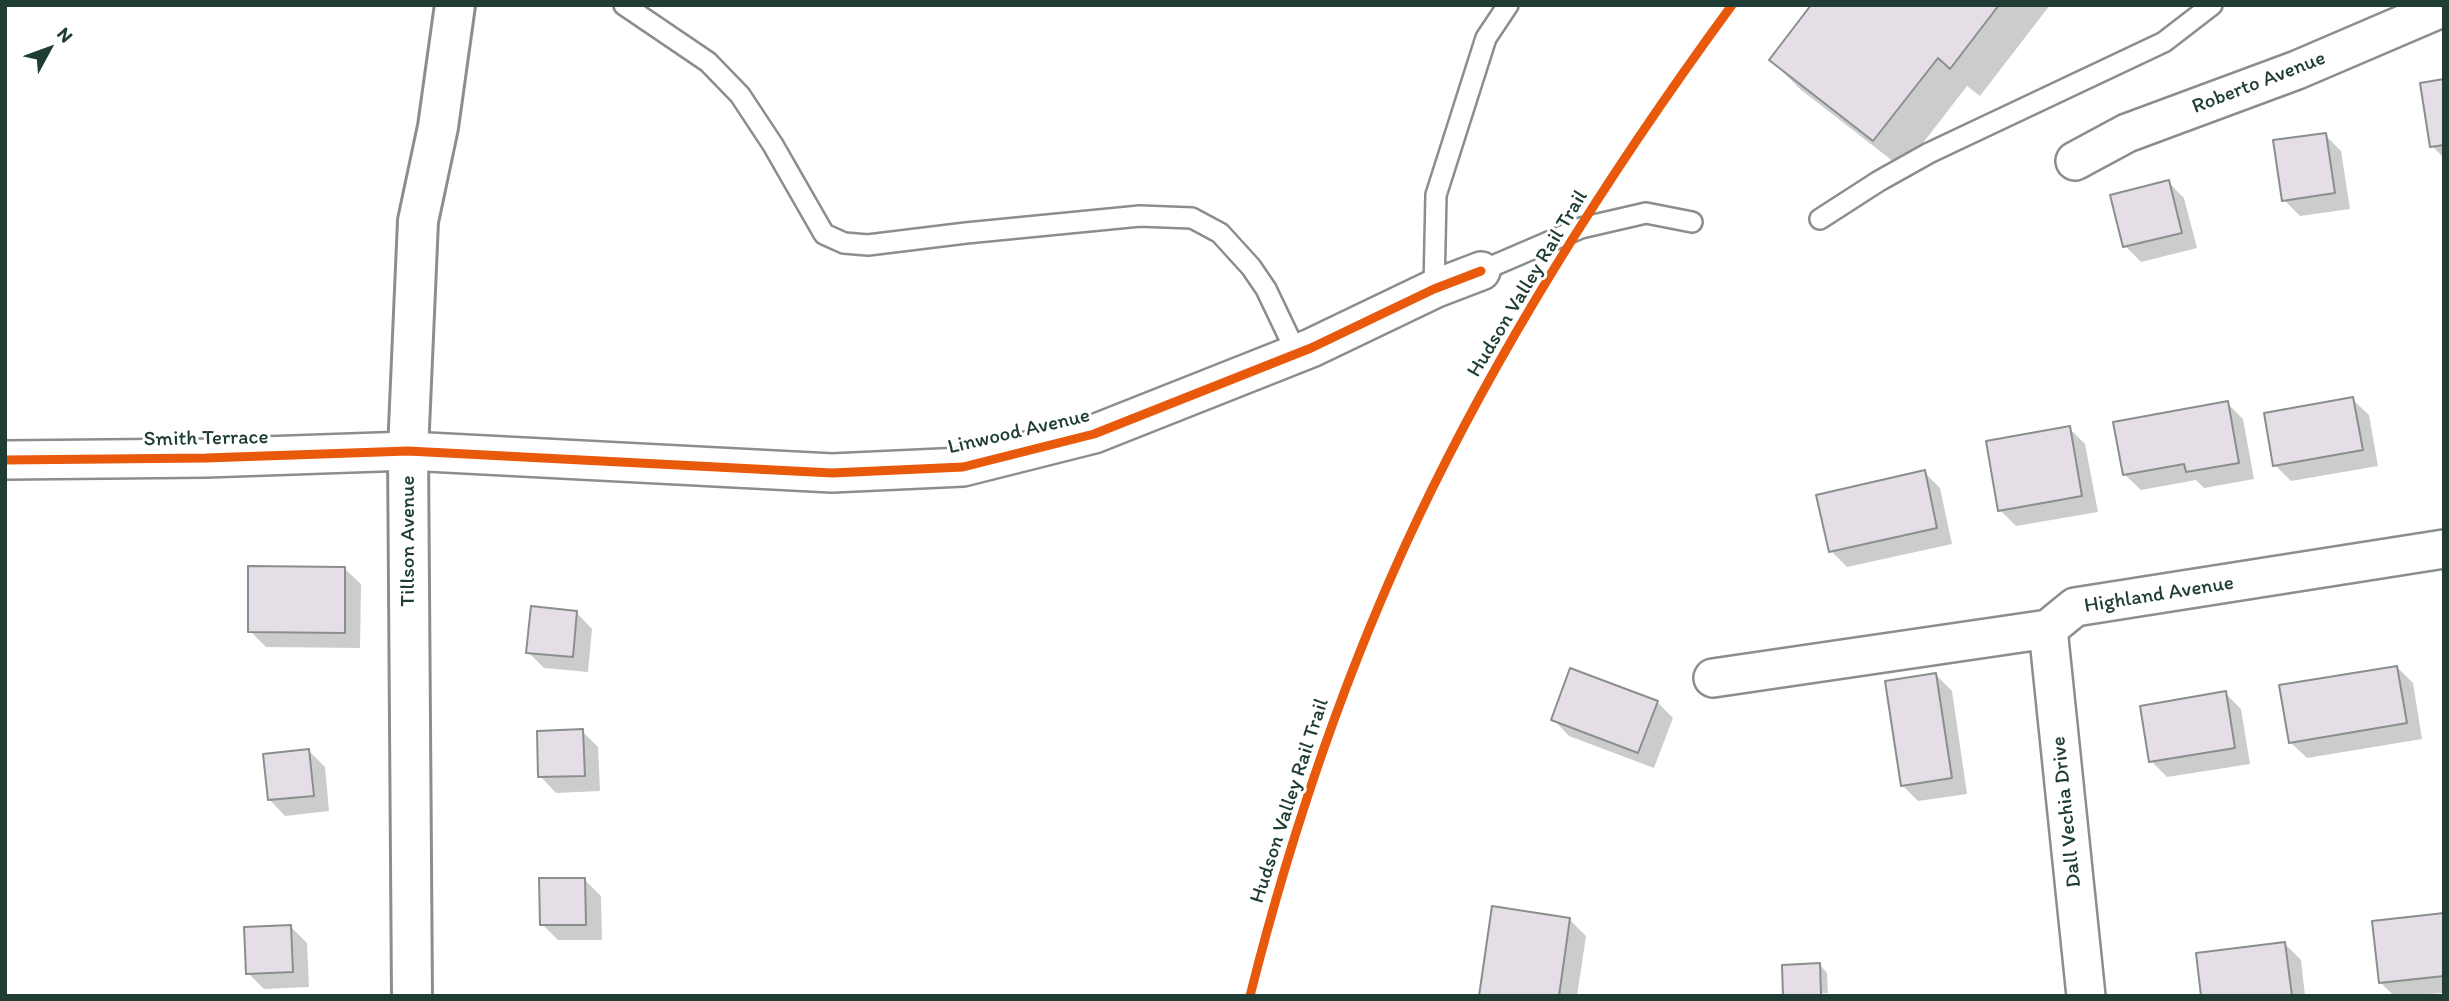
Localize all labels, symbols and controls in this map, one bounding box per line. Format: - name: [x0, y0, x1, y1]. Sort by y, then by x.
- north arrow: [14, 14, 84, 84]
- text: N: [52, 23, 78, 47]
- street label: Roberto Avenue: [2189, 46, 2329, 120]
- street label: Hudson Valley Rail Trail: [1462, 186, 1594, 382]
- street label: Linwood Avenue: [945, 403, 1093, 461]
- street label: Smith Terrace: [143, 425, 269, 453]
- street label: Tillson Avenue: [396, 475, 422, 607]
- street label: Highland Avenue: [2082, 571, 2236, 619]
- street label: Hudson Valley Rail Trail: [1245, 695, 1335, 907]
- street label: Dall Vechia Drive: [2047, 735, 2087, 889]

